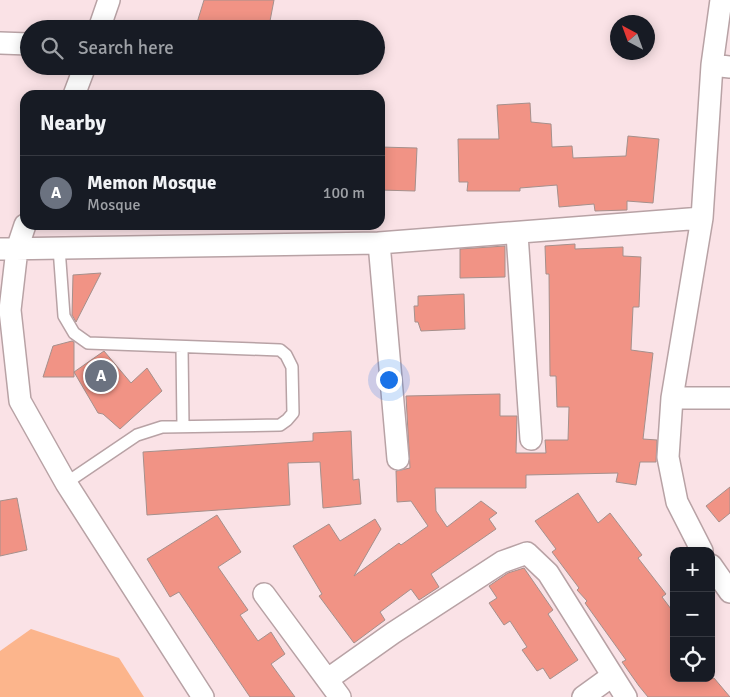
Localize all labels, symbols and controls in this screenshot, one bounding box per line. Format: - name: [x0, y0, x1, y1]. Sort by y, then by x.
- north arrow: [610, 15, 655, 60]
- search box: [20, 20, 385, 75]
- icon: search: [38, 34, 66, 62]
- text: Search here: [78, 36, 174, 60]
- text: Nearby: [40, 110, 106, 136]
- text: Memon Mosque: [87, 171, 216, 195]
- text: A: [51, 183, 61, 203]
- text: 100 m: [323, 183, 365, 203]
- text: Mosque: [87, 195, 140, 215]
- pin: A: [85, 357, 117, 395]
- your location: [376, 367, 402, 393]
- map controls: [670, 547, 715, 682]
- button: +: [670, 547, 715, 592]
- button: −: [670, 592, 715, 637]
- button: locate: [670, 637, 715, 682]

